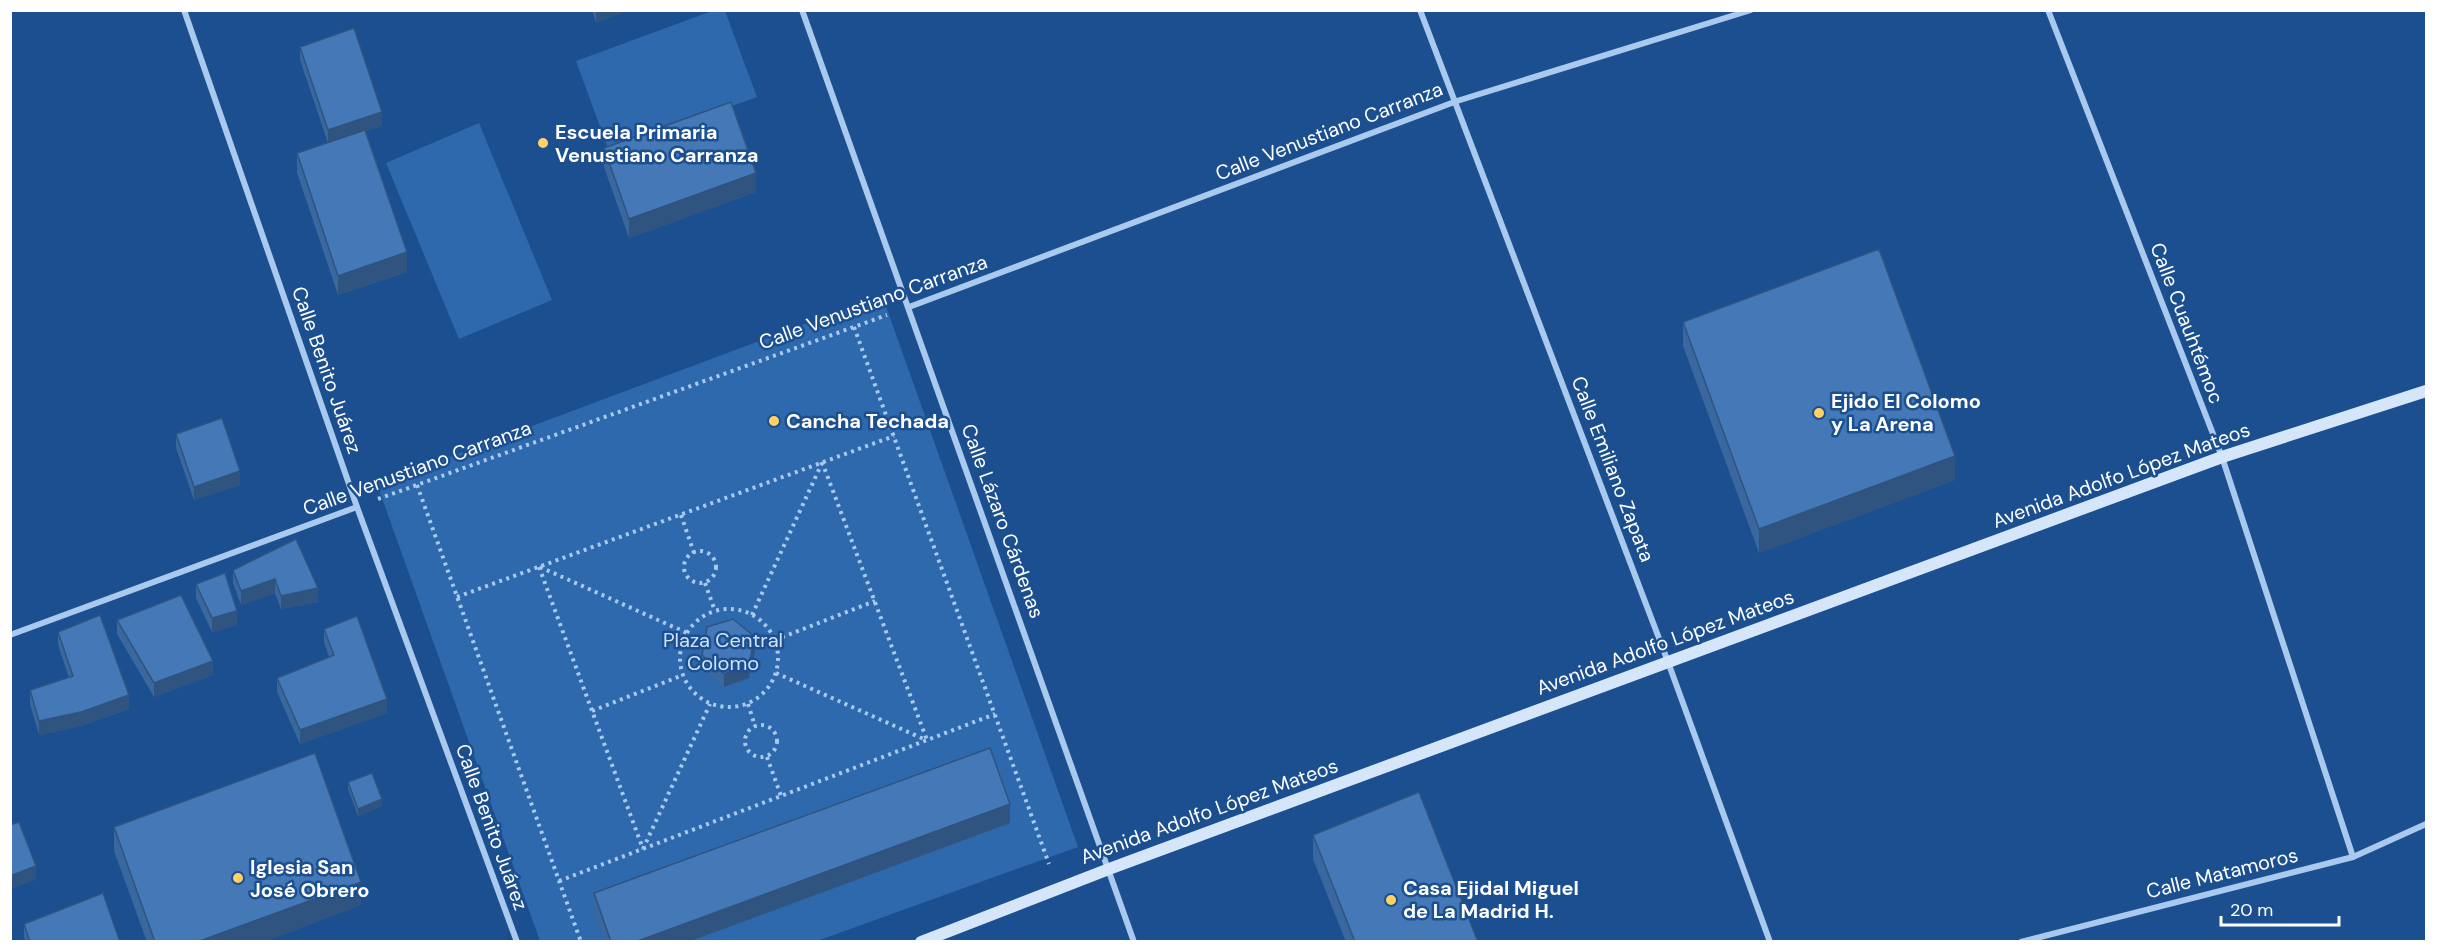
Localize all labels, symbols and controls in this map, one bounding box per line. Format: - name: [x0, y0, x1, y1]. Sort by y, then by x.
- street label: Calle Venustiano Carranza: [1212, 76, 1446, 186]
- place label: Escuela Primaria Venustiano Carranza: [555, 119, 759, 168]
- marker: Escuela Primaria Venustiano Carranza: [536, 136, 550, 150]
- street label: Calle Cuauhtémoc: [2144, 239, 2230, 407]
- street label: Calle Venustiano Carranza: [755, 249, 991, 355]
- street label: Calle Benito Juárez: [286, 283, 368, 457]
- street label: Calle Emiliano Zapata: [1566, 372, 1660, 566]
- place label: Ejido El Colomo y La Arena: [1831, 388, 1981, 437]
- marker: Ejido El Colomo y La Arena: [1812, 406, 1826, 420]
- place label: Cancha Techada: [786, 408, 949, 434]
- marker: Cancha Techada: [767, 414, 781, 428]
- street label: Calle Venustiano Carranza: [299, 415, 535, 521]
- street label: Avenida Adolfo López Mateos: [1989, 416, 2253, 534]
- street label: Calle Lázaro Cárdenas: [956, 420, 1050, 622]
- street label: Avenida Adolfo López Mateos: [1533, 583, 1797, 701]
- park label: Plaza Central Colomo: [663, 627, 783, 676]
- street label: Calle Benito Juárez: [450, 740, 534, 914]
- street label: Avenida Adolfo López Mateos: [1077, 752, 1341, 870]
- street label: Calle Matamoros: [2143, 842, 2301, 904]
- place label: Iglesia San José Obrero: [250, 854, 369, 903]
- marker: Iglesia San José Obrero: [231, 871, 245, 885]
- place label: Casa Ejidal Miguel de La Madrid H.: [1403, 875, 1579, 924]
- scale bar: [2221, 889, 2340, 927]
- marker: Casa Ejidal Miguel de La Madrid H.: [1384, 893, 1398, 907]
- text: 20 m: [2230, 898, 2273, 922]

